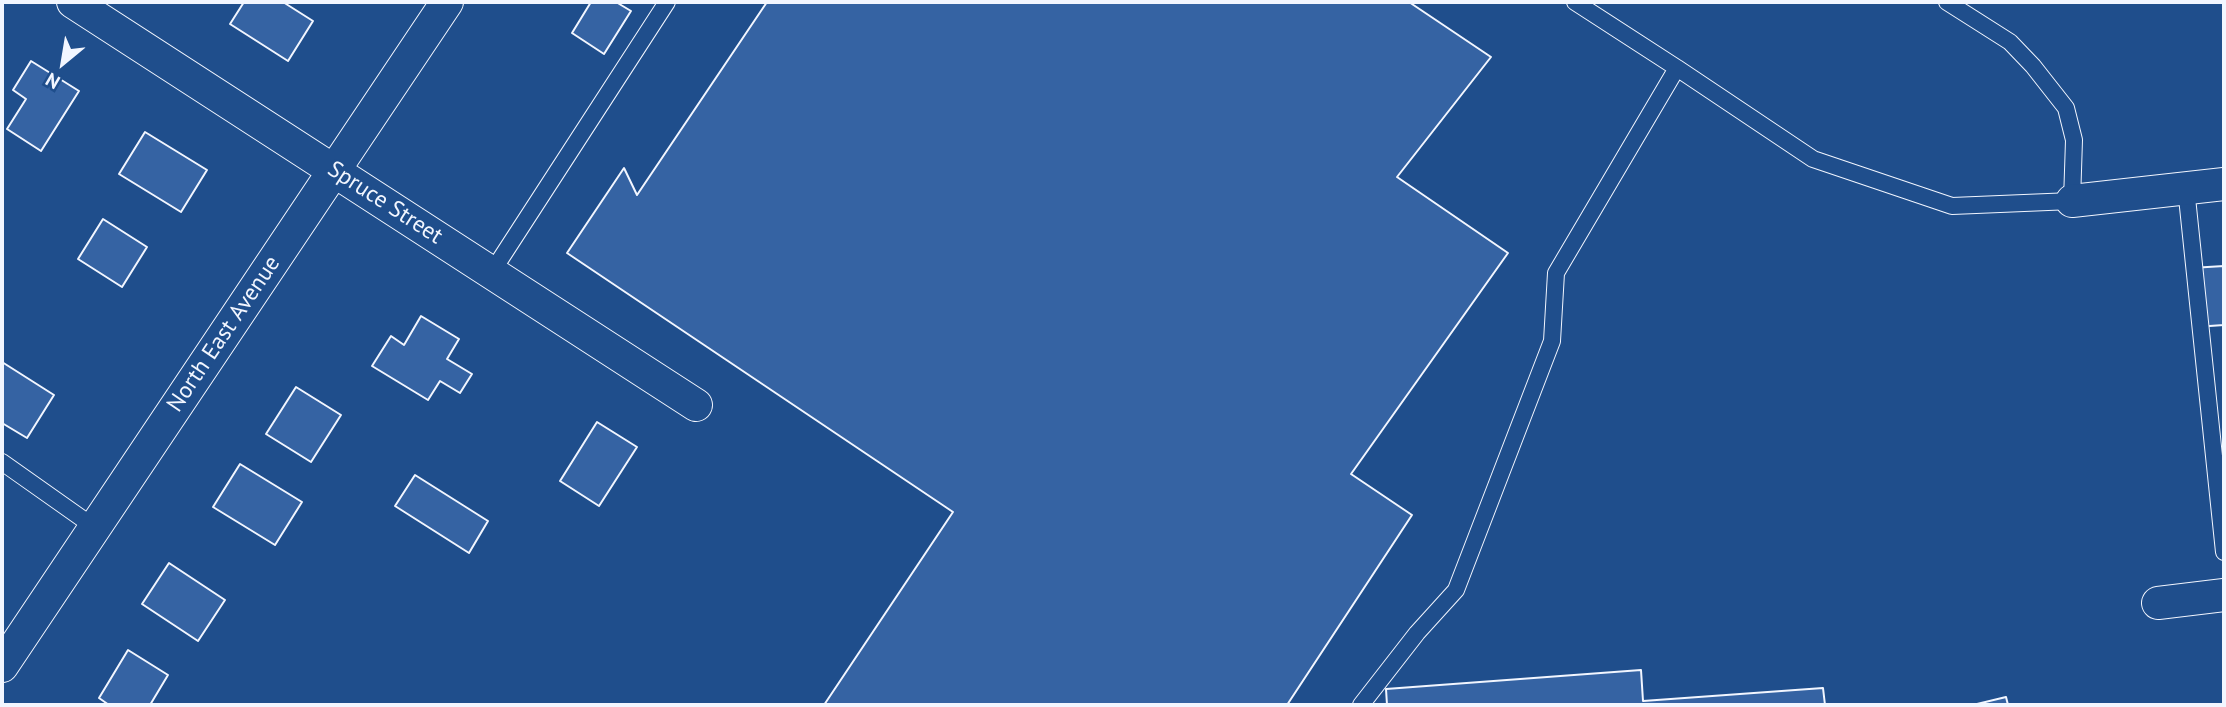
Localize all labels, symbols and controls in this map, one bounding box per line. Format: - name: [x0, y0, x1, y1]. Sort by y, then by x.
- north arrow: [28, 28, 98, 98]
- text: N: [41, 68, 64, 95]
- street label: Spruce Street: [322, 156, 448, 250]
- street label: North East Avenue: [162, 251, 286, 417]

